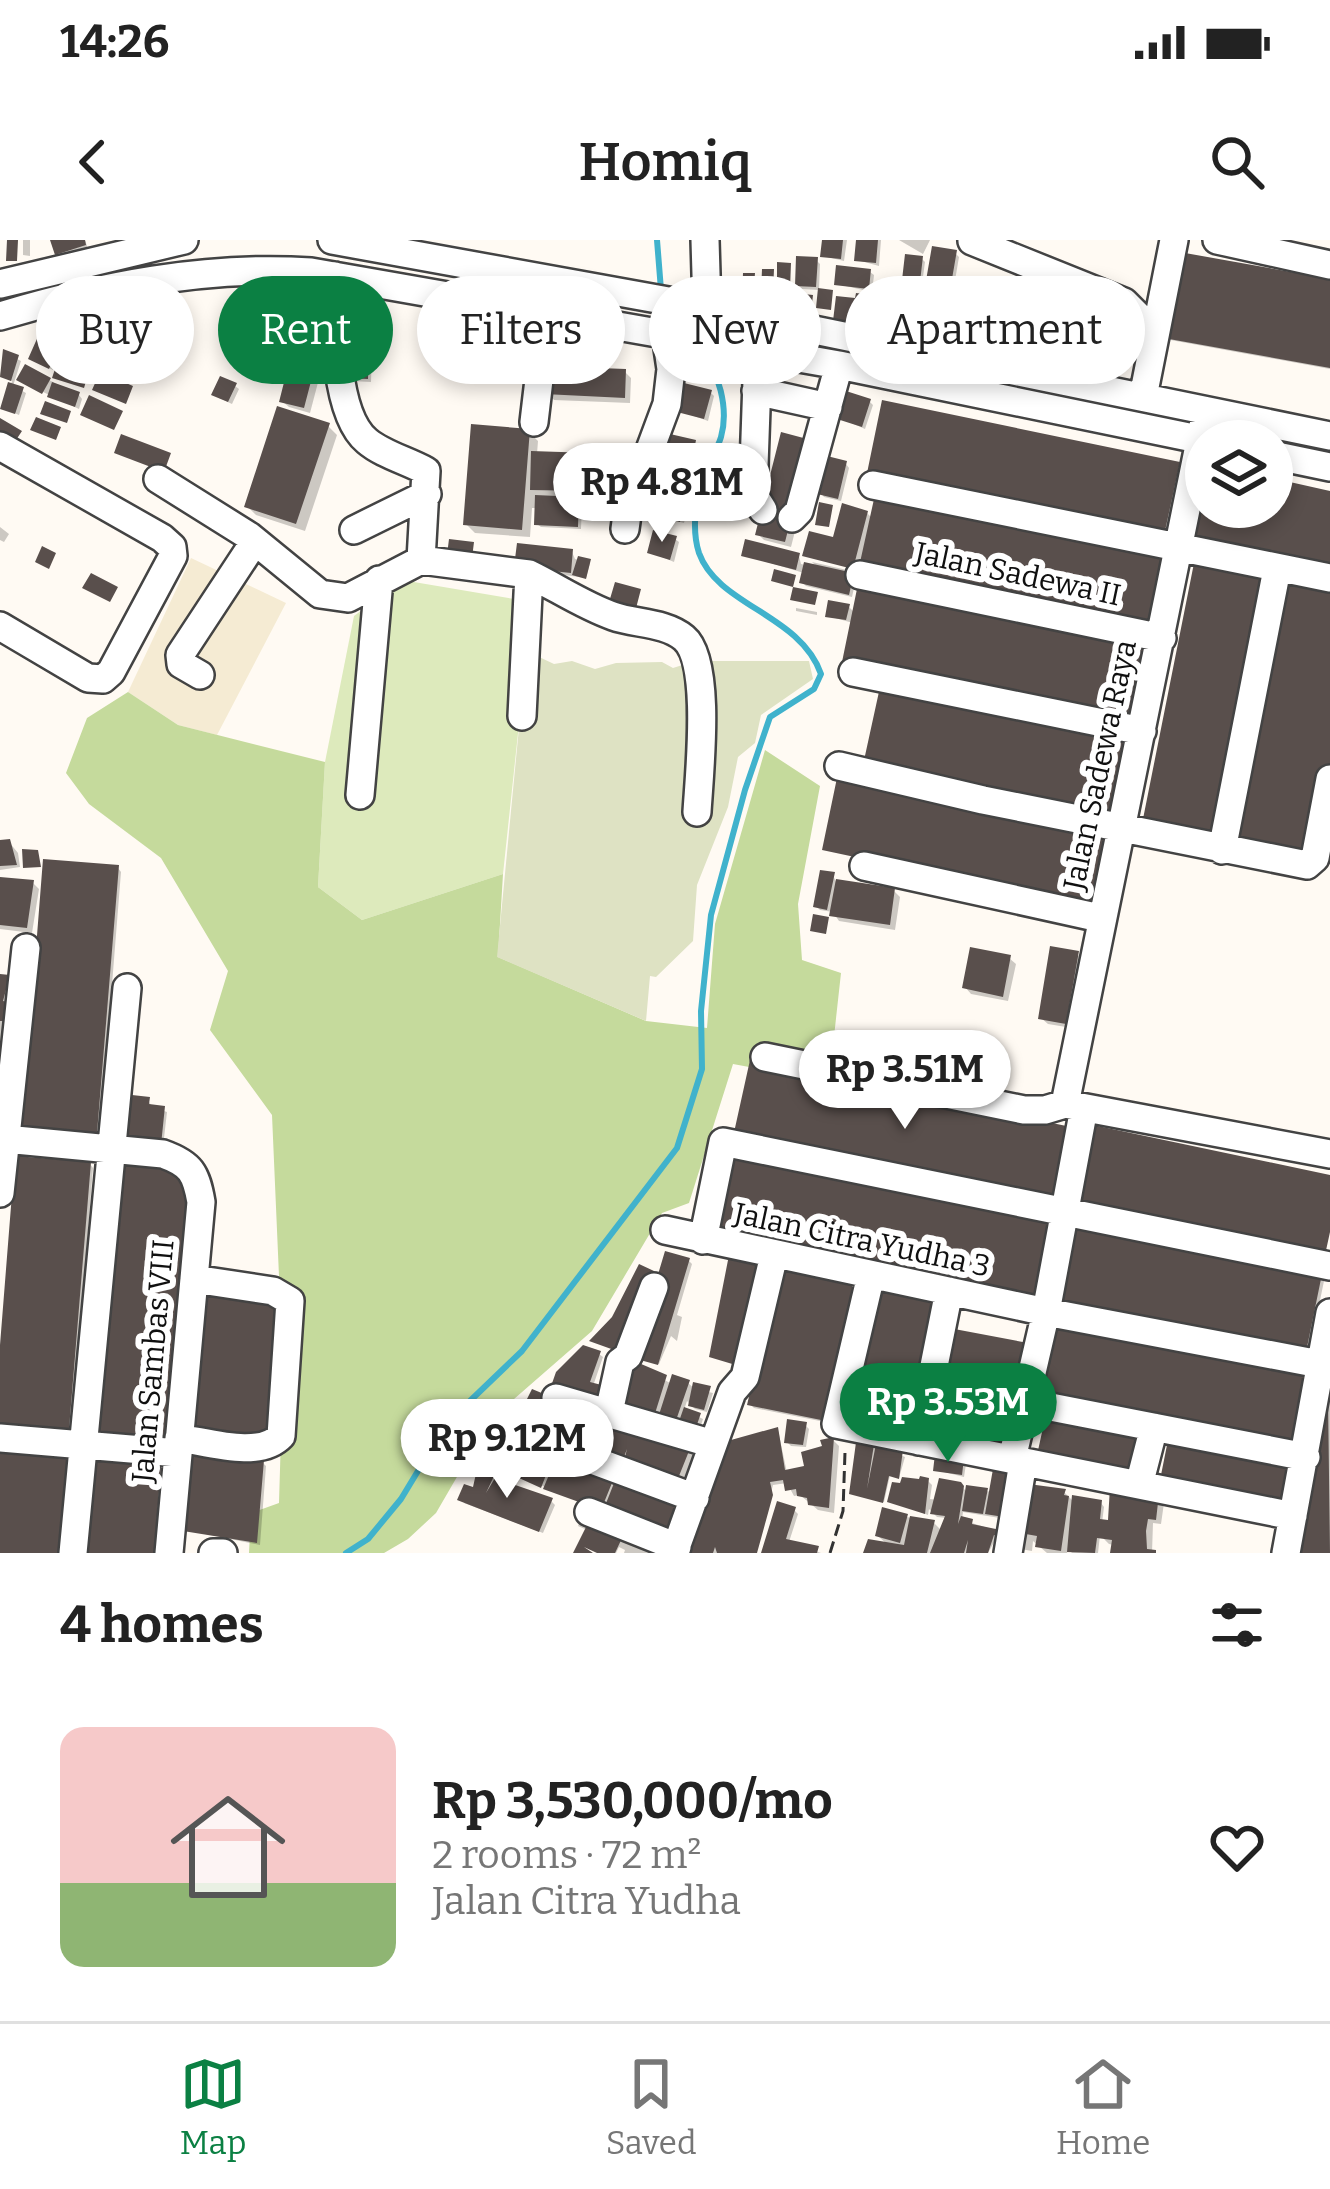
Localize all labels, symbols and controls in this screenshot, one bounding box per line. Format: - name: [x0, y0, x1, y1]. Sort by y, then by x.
- text: 14:26: [60, 15, 169, 69]
- icon: back: [60, 129, 126, 195]
- icon: search: [1204, 129, 1270, 195]
- text: Homiq: [578, 130, 752, 194]
- chip: Buy: [36, 276, 194, 384]
- chip: Rent: [218, 276, 393, 384]
- chip: Filters: [417, 276, 625, 384]
- chip: New: [649, 276, 821, 384]
- chip: Apartment: [845, 276, 1145, 384]
- map controls: [1185, 420, 1293, 528]
- button: layers: [1185, 420, 1293, 528]
- pin: Rp 4.81M: [538, 443, 786, 545]
- text: Rp 4.81M: [580, 459, 744, 505]
- street label: Jalan Sadewa II: [911, 534, 1124, 613]
- street label: Jalan Sadewa Raya: [1056, 637, 1144, 894]
- pin: Rp 3.51M: [781, 1030, 1029, 1132]
- text: Rp 3.51M: [826, 1046, 984, 1092]
- street label: Jalan Citra Yudha 3: [730, 1195, 993, 1285]
- street label: Jalan Sambas VIII: [124, 1238, 182, 1485]
- pin: Rp 3.53M: [824, 1363, 1072, 1465]
- text: Rp 3.53M: [867, 1379, 1029, 1425]
- pin: Rp 9.12M: [383, 1399, 631, 1501]
- text: Rp 9.12M: [428, 1415, 586, 1461]
- icon: filters: [1204, 1592, 1270, 1658]
- text: 4 homes: [60, 1594, 264, 1656]
- text: Rp 3,530,000/mo: [432, 1770, 833, 1832]
- icon: home: [156, 1775, 300, 1919]
- icon: heart: [1204, 1814, 1270, 1880]
- text: 2 rooms · 72 m²: [432, 1832, 701, 1878]
- text: Jalan Citra Yudha: [432, 1878, 741, 1924]
- tab: Map: [180, 2051, 246, 2163]
- tab: Saved: [606, 2051, 696, 2163]
- tab: Home: [1056, 2051, 1150, 2163]

